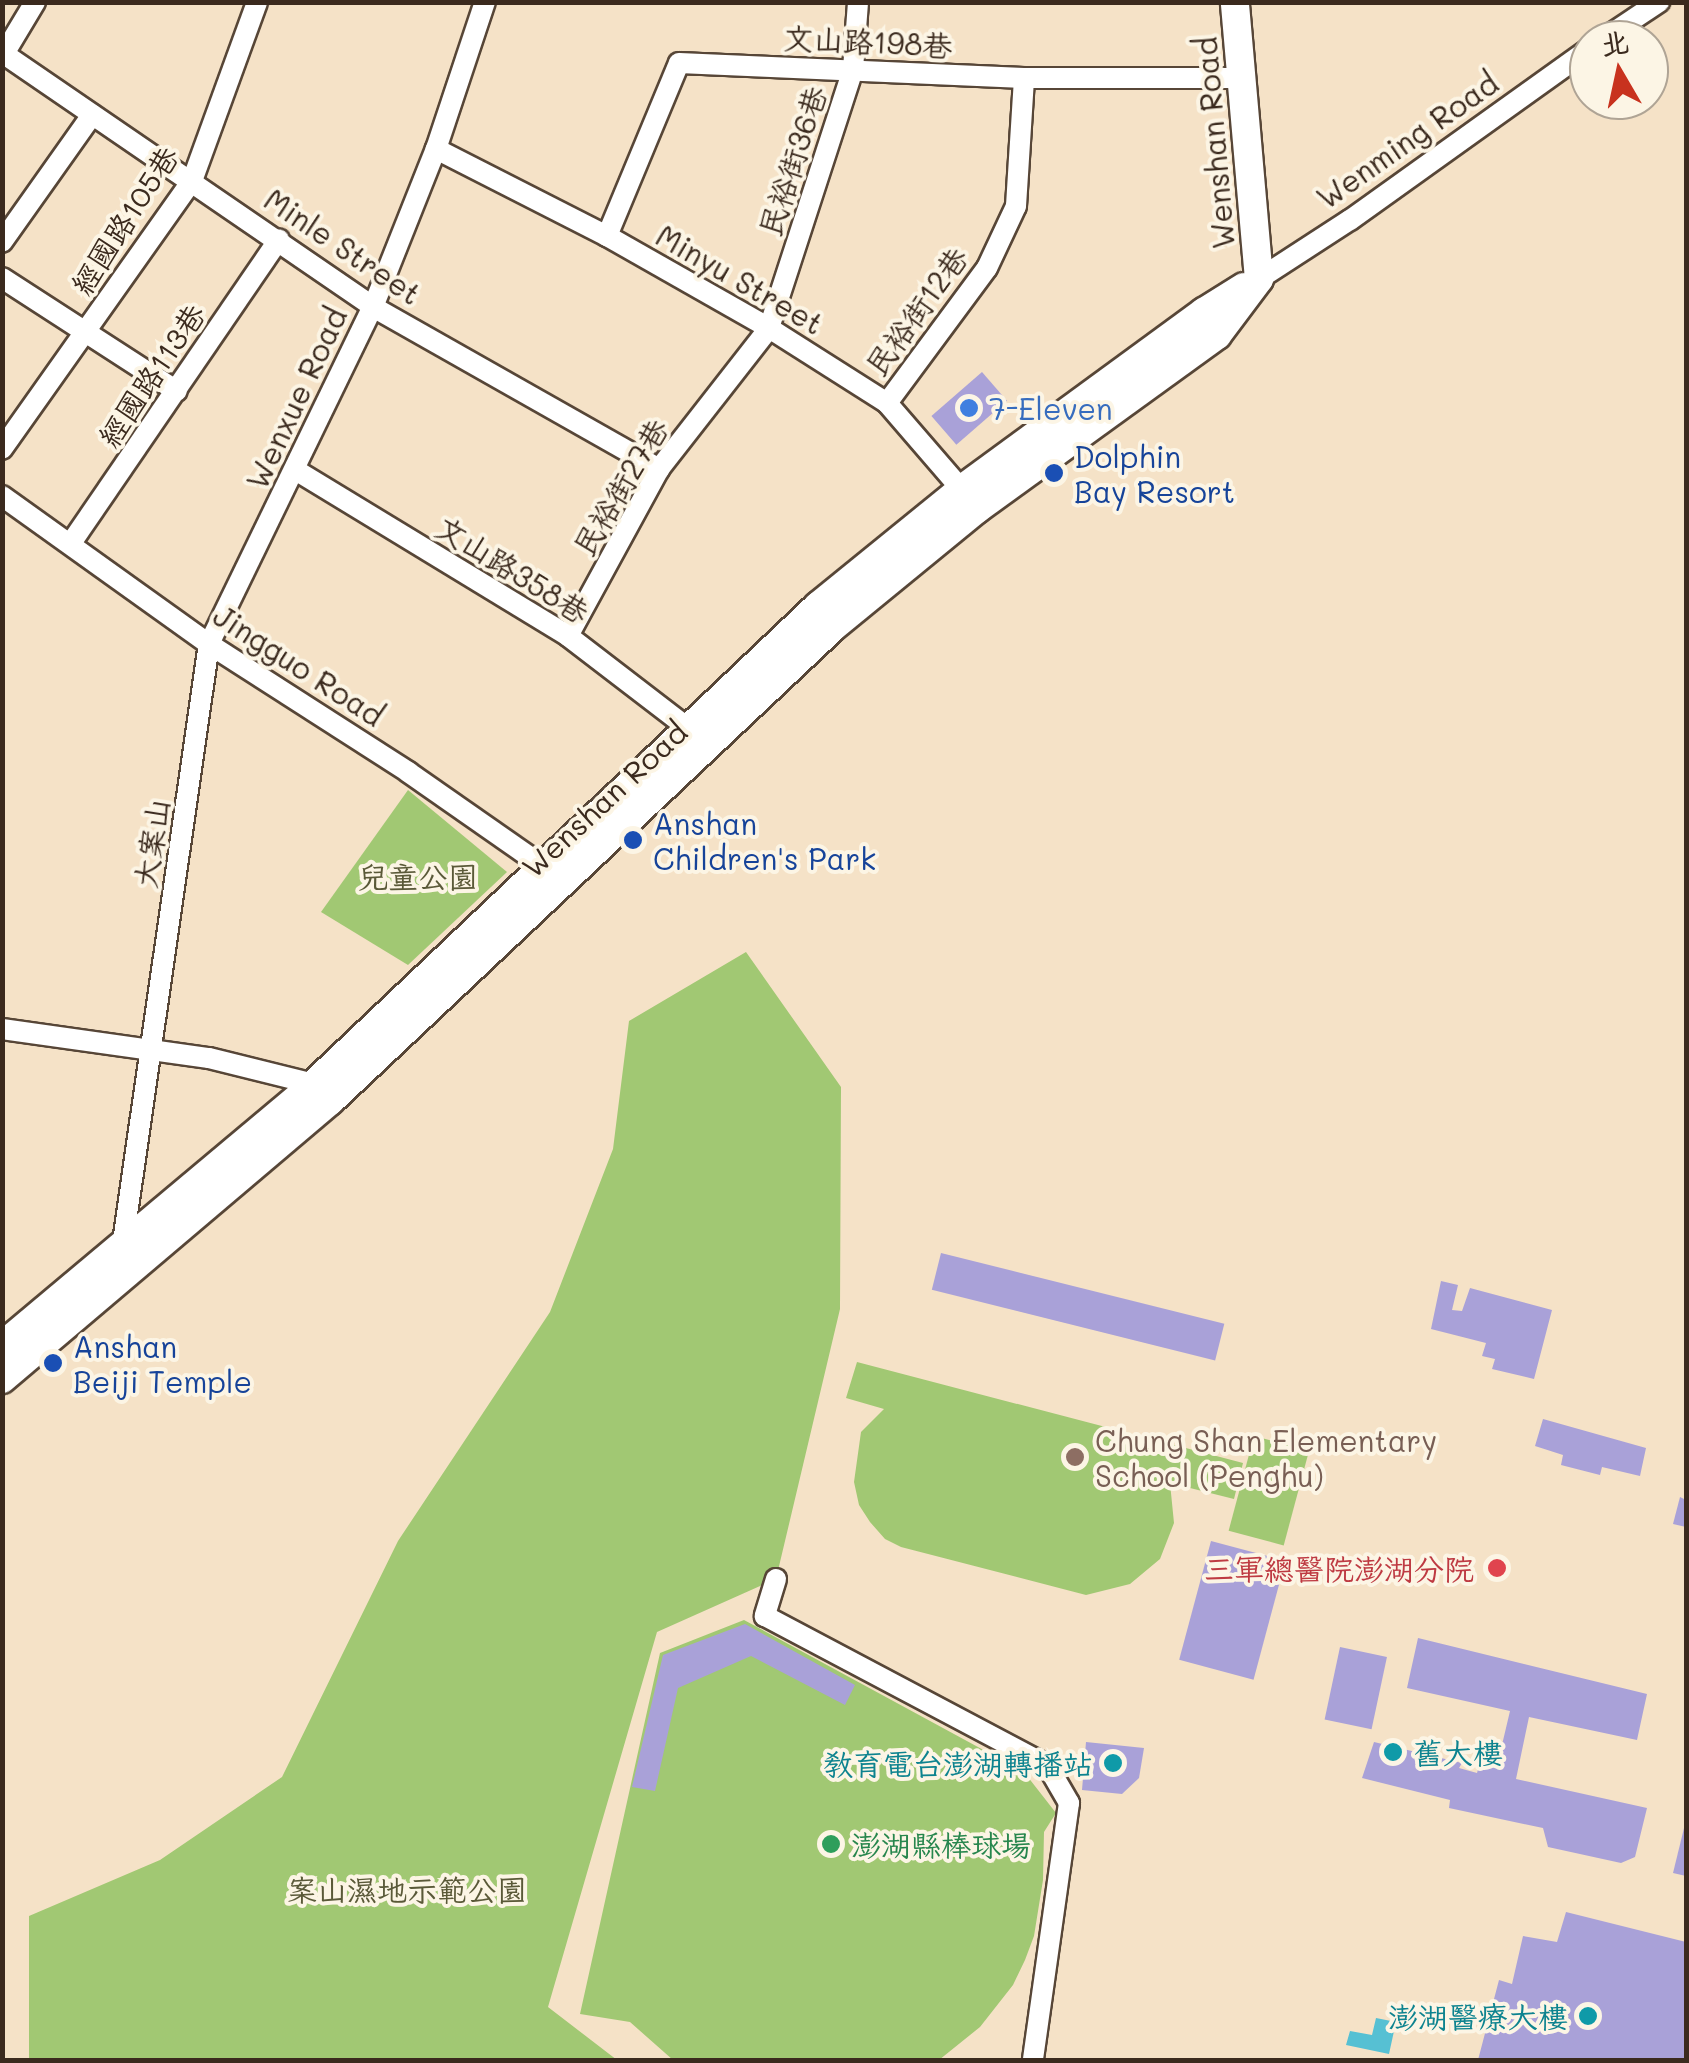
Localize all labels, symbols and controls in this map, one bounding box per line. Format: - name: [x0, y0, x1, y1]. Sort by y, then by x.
- street label: 文山路198巷: [783, 19, 953, 63]
- north arrow: [1569, 20, 1669, 120]
- text: 北: [1598, 22, 1631, 62]
- street label: Wenshan Road: [1187, 36, 1241, 250]
- street label: Wenming Road: [1309, 64, 1505, 216]
- street label: 民裕街36巷: [751, 81, 833, 241]
- street label: 經國路105巷: [63, 139, 185, 301]
- street label: Minle Street: [258, 180, 428, 312]
- street label: Minyu Street: [650, 217, 830, 341]
- street label: 民裕街12巷: [857, 240, 975, 382]
- street label: 經國路113巷: [90, 297, 212, 453]
- street label: Wenxue Road: [238, 302, 354, 494]
- place label: 7-Eleven: [989, 390, 1113, 426]
- marker: 7-Eleven: [958, 397, 980, 419]
- street label: 民裕街27巷: [565, 412, 675, 562]
- place label: Dolphin Bay Resort: [1074, 438, 1235, 508]
- marker: Dolphin Bay Resort: [1043, 462, 1065, 484]
- street label: 文山路358巷: [430, 508, 596, 630]
- street label: Jingguo Road: [207, 597, 391, 733]
- street label: Wenshan Road: [514, 713, 694, 885]
- street label: 大案山: [126, 796, 176, 890]
- place label: Anshan Children's Park: [653, 805, 876, 876]
- marker: Anshan Children's Park: [622, 829, 644, 851]
- park label: 兒童公園: [358, 858, 478, 894]
- place label: Anshan Beiji Temple: [73, 1328, 252, 1398]
- marker: Anshan Beiji Temple: [42, 1352, 64, 1374]
- place label: Chung Shan Elementary School (Penghu): [1095, 1422, 1437, 1492]
- marker: Chung Shan Elementary School (Penghu): [1064, 1446, 1086, 1468]
- place label: 三軍總醫院澎湖分院: [1204, 1550, 1474, 1586]
- marker: 三軍總醫院澎湖分院: [1484, 1555, 1510, 1581]
- place label: 舊大樓: [1413, 1734, 1503, 1770]
- marker: 舊大樓: [1382, 1741, 1404, 1763]
- place label: 教育電台澎湖轉播站: [823, 1745, 1093, 1781]
- marker: 教育電台澎湖轉播站: [1102, 1752, 1124, 1774]
- place label: 澎湖縣棒球場: [851, 1826, 1031, 1862]
- marker: 澎湖縣棒球場: [820, 1833, 842, 1855]
- park label: 案山濕地示範公園: [287, 1871, 527, 1907]
- place label: 澎湖醫療大樓: [1388, 1998, 1568, 2034]
- marker: 澎湖醫療大樓: [1577, 2005, 1599, 2027]

